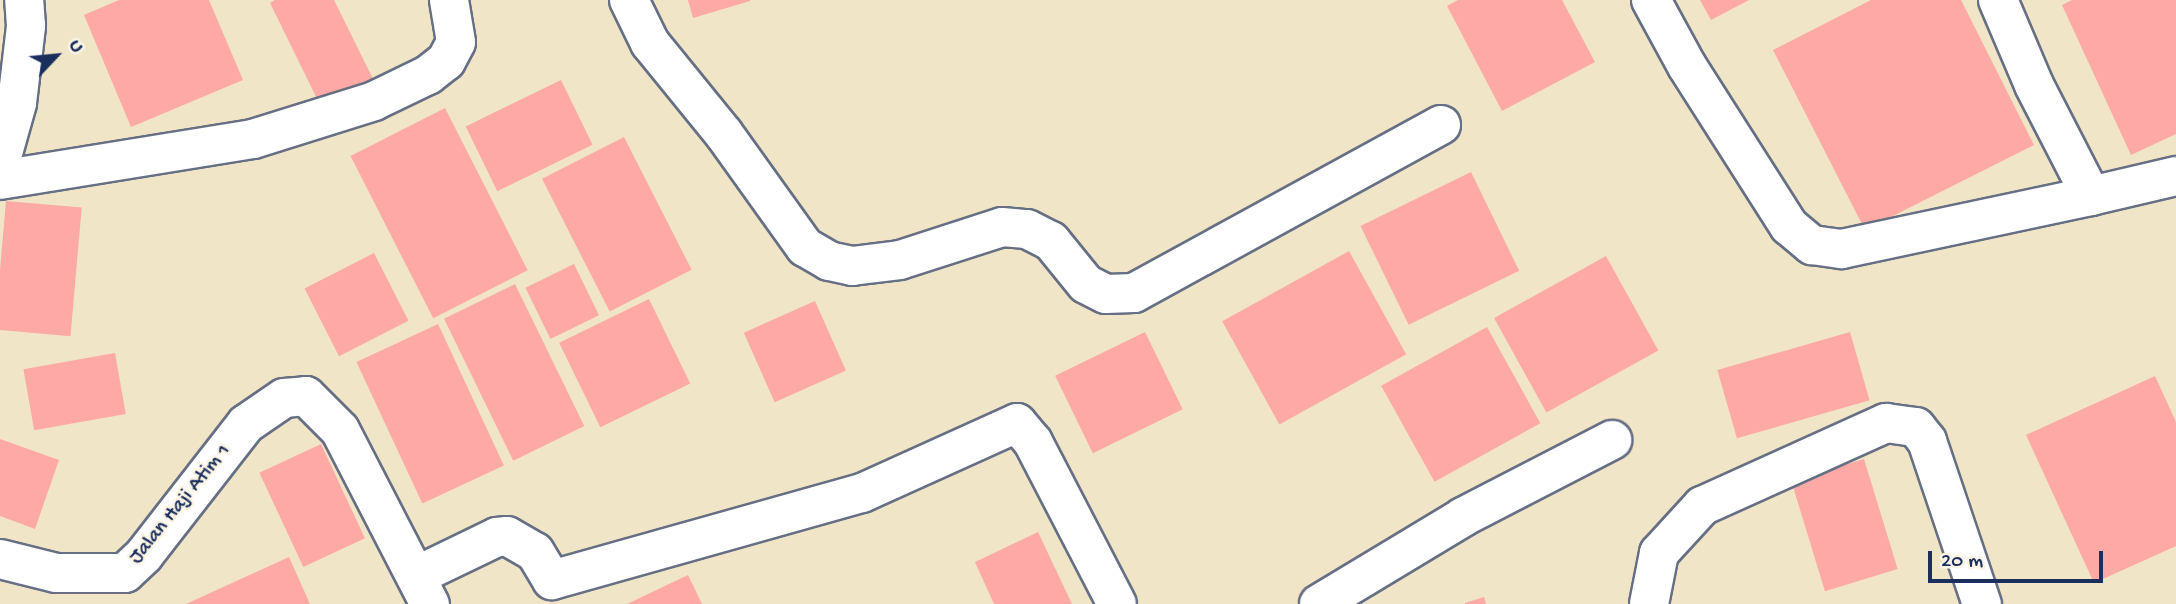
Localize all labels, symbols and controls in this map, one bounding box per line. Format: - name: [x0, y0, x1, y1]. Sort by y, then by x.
- north arrow: [21, 21, 91, 91]
- text: U: [63, 37, 88, 57]
- street label: Jalan Haji Atim 1: [125, 440, 237, 570]
- scale bar: [1931, 538, 2106, 582]
- text: 20 m: [1941, 550, 1983, 575]

